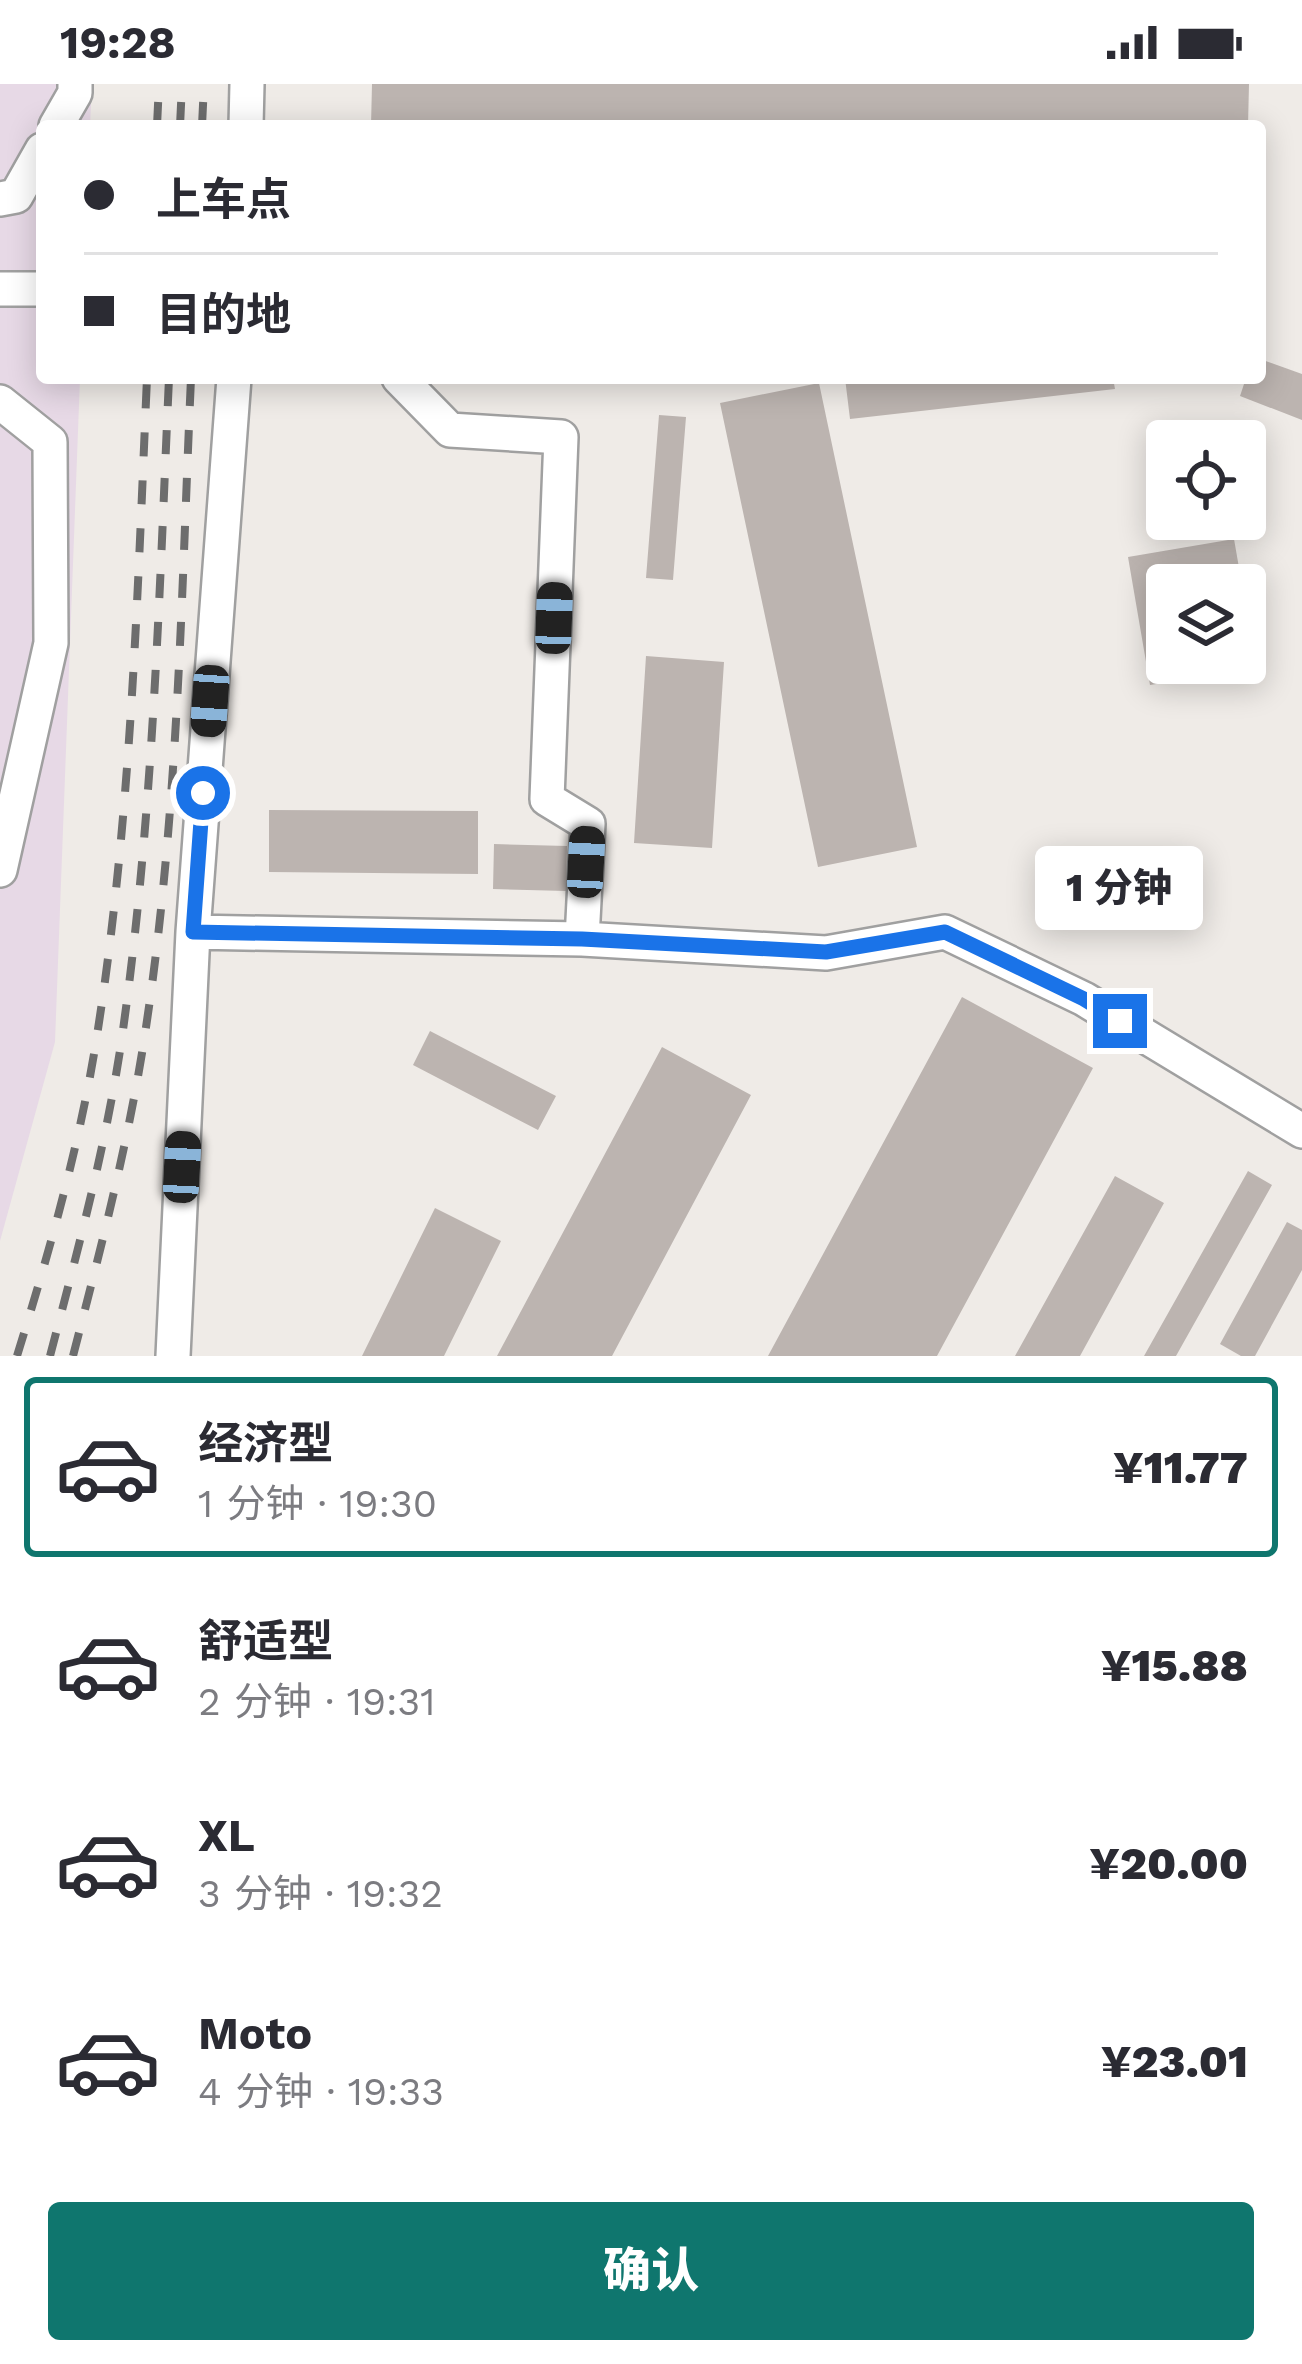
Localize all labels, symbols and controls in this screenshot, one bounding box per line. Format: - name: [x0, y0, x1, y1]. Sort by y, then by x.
- text: 19:28: [60, 16, 176, 69]
- text: 上车点: [156, 173, 291, 226]
- text: 目的地: [156, 288, 291, 341]
- map controls: [1146, 420, 1266, 684]
- button: locate: [1146, 420, 1266, 540]
- button: layers: [1146, 564, 1266, 684]
- car: [535, 581, 573, 655]
- car: [190, 664, 230, 738]
- route start: [176, 766, 230, 820]
- car: [566, 825, 606, 899]
- callout: 1 分钟: [1036, 847, 1204, 931]
- text: 1 分钟: [1066, 865, 1172, 910]
- route end: [1093, 994, 1147, 1048]
- car: [162, 1130, 202, 1204]
- icon: car: [54, 1413, 162, 1521]
- text: 经济型: [198, 1417, 333, 1470]
- text: ¥11.77: [1113, 1441, 1248, 1494]
- text: 1 分钟 · 19:30: [198, 1481, 437, 1526]
- icon: car: [54, 1611, 162, 1719]
- text: 舒适型: [198, 1615, 333, 1668]
- text: ¥15.88: [1101, 1639, 1248, 1692]
- text: 2 分钟 · 19:31: [198, 1679, 435, 1724]
- icon: car: [54, 1809, 162, 1917]
- text: XL: [198, 1809, 255, 1862]
- text: ¥20.00: [1089, 1837, 1248, 1890]
- text: 3 分钟 · 19:32: [198, 1871, 443, 1916]
- icon: car: [54, 2007, 162, 2115]
- text: Moto: [198, 2007, 312, 2060]
- text: ¥23.01: [1101, 2035, 1248, 2088]
- text: 4 分钟 · 19:33: [198, 2069, 444, 2114]
- button: 确认: [48, 2202, 1254, 2340]

